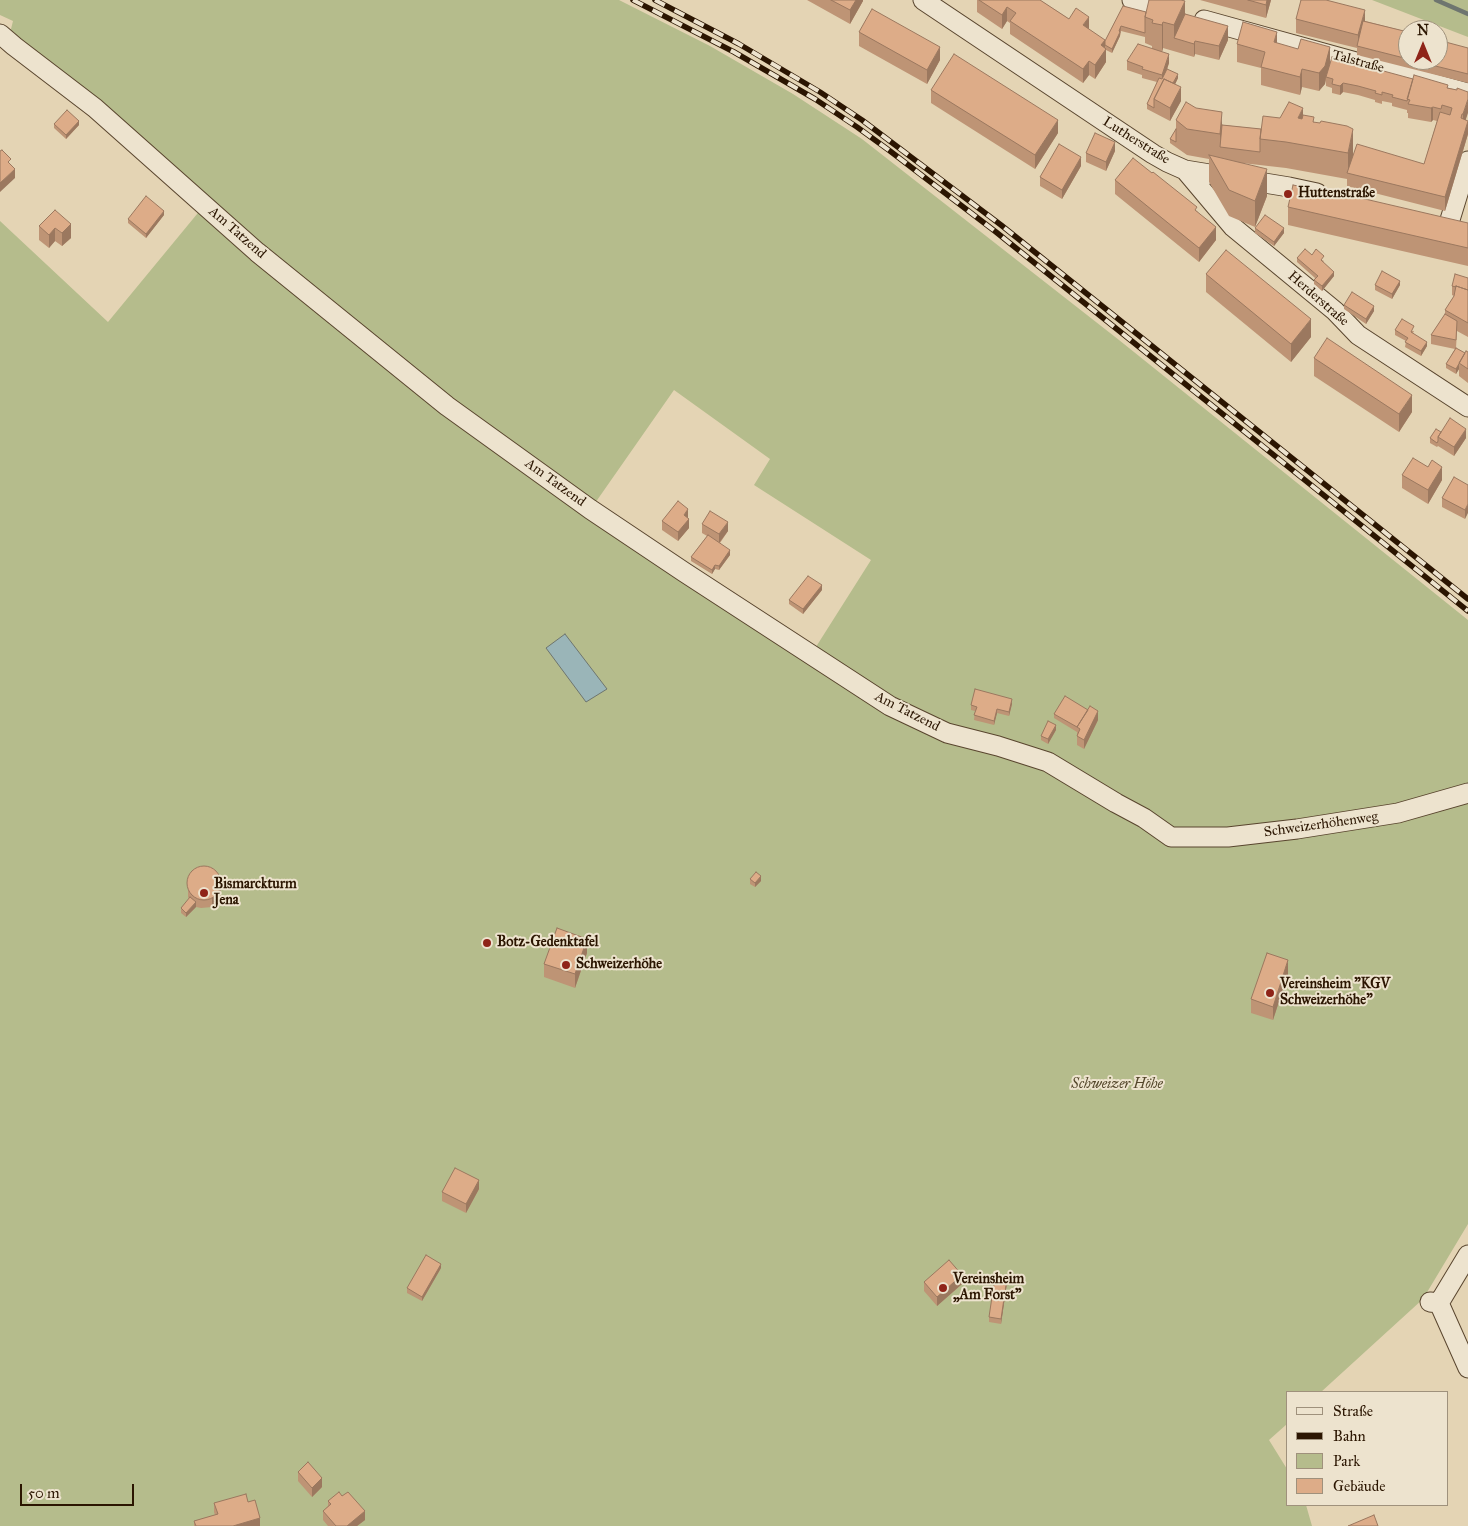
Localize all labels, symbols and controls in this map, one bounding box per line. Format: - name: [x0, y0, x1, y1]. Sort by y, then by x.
- north arrow: [1398, 20, 1448, 70]
- text: N: [1417, 22, 1429, 39]
- street label: Talstraße: [1330, 47, 1386, 77]
- street label: Lutherstraße: [1099, 114, 1173, 168]
- place label: Huttenstraße: [1298, 186, 1375, 202]
- marker: Huttenstraße: [1282, 188, 1294, 200]
- street label: Am Tatzend: [205, 203, 269, 263]
- street label: Herderstraße: [1284, 268, 1352, 330]
- street label: Am Tatzend: [521, 455, 589, 511]
- street label: Am Tatzend: [872, 688, 942, 736]
- street label: Schweizerhöhenweg: [1263, 809, 1379, 841]
- place label: Bismarckturm Jena: [214, 877, 297, 910]
- marker: Bismarckturm Jena: [198, 887, 210, 899]
- place label: Botz-Gedenktafel: [497, 935, 599, 951]
- marker: Botz-Gedenktafel: [481, 937, 493, 949]
- place label: Schweizerhöhe: [576, 957, 662, 973]
- marker: Schweizerhöhe: [560, 959, 572, 971]
- place label: Vereinsheim "KGV Schweizerhöhe": [1280, 977, 1390, 1010]
- marker: Vereinsheim "KGV Schweizerhöhe": [1264, 987, 1276, 999]
- park label: Schweizer Höhe: [1071, 1077, 1163, 1093]
- place label: Vereinsheim „Am Forst”: [953, 1272, 1024, 1304]
- marker: Vereinsheim „Am Forst”: [937, 1282, 949, 1294]
- legend: [1286, 1391, 1448, 1506]
- text: Straße: [1333, 1402, 1373, 1420]
- text: Bahn: [1333, 1427, 1366, 1445]
- text: Park: [1333, 1452, 1360, 1470]
- scale bar: [22, 1474, 136, 1506]
- text: Gebäude: [1333, 1477, 1386, 1495]
- text: 50 m: [28, 1484, 60, 1502]

